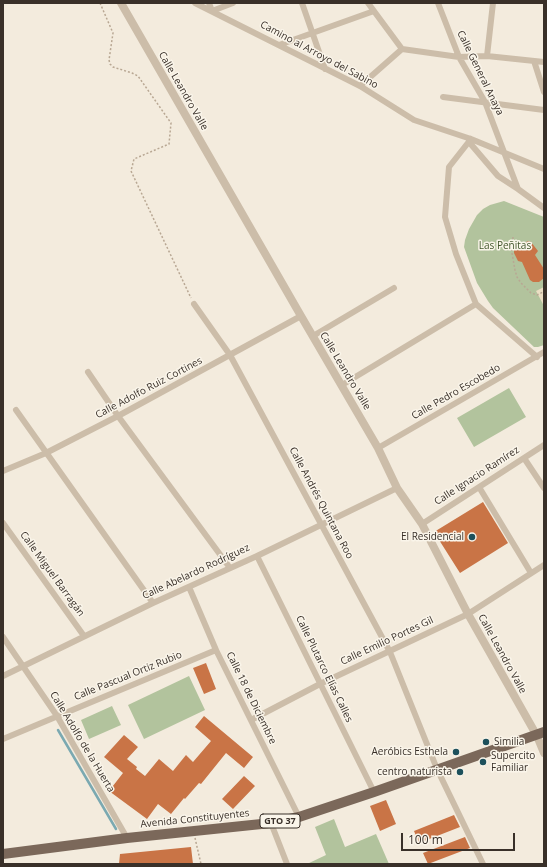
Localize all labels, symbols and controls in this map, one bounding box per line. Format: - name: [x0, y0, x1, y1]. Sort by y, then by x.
- street label: Camino al Arroyo del Sabino: [258, 19, 380, 91]
- street label: Calle General Anaya: [454, 29, 506, 117]
- street label: Calle Leandro Valle: [156, 50, 210, 132]
- park label: Las Peñitas: [479, 240, 531, 252]
- street label: Calle Leandro Valle: [317, 330, 373, 412]
- street label: Calle Adolfo Ruiz Cortines: [94, 355, 204, 421]
- street label: Calle Pedro Escobedo: [409, 362, 503, 422]
- street label: Calle Ignacio Ramírez: [432, 444, 522, 508]
- street label: Calle Andrés Quintana Roo: [286, 445, 356, 561]
- street label: Calle Miguel Barragán: [17, 529, 87, 619]
- place label: El Residencial: [401, 531, 464, 543]
- marker: El Residencial: [467, 532, 477, 542]
- street label: Calle Abelardo Rodríguez: [141, 542, 251, 602]
- street label: Calle Leandro Valle: [475, 612, 529, 696]
- street label: Calle Plutarco Elías Calles: [293, 614, 355, 724]
- street label: Calle Emilio Portes Gil: [339, 614, 435, 668]
- street label: Calle Pascual Ortiz Rubio: [72, 649, 184, 703]
- street label: Calle 18 de Diciembre: [223, 650, 279, 746]
- street label: Calle Adolfo de la Huerta: [47, 689, 117, 795]
- place label: Similia: [494, 736, 524, 748]
- marker: Similia: [481, 737, 491, 747]
- place label: Aeróbics Esthela: [371, 746, 448, 758]
- marker: Aeróbics Esthela: [451, 747, 461, 757]
- place label: Supercito Familiar: [491, 750, 535, 774]
- marker: Supercito Familiar: [478, 757, 488, 767]
- place label: centro naturista: [377, 766, 452, 778]
- marker: centro naturista: [455, 767, 465, 777]
- street label: Avenida Constituyentes: [140, 807, 250, 831]
- road number: GTO 37: [260, 814, 300, 828]
- scale bar: [403, 825, 517, 851]
- text: 100 m: [408, 831, 443, 848]

